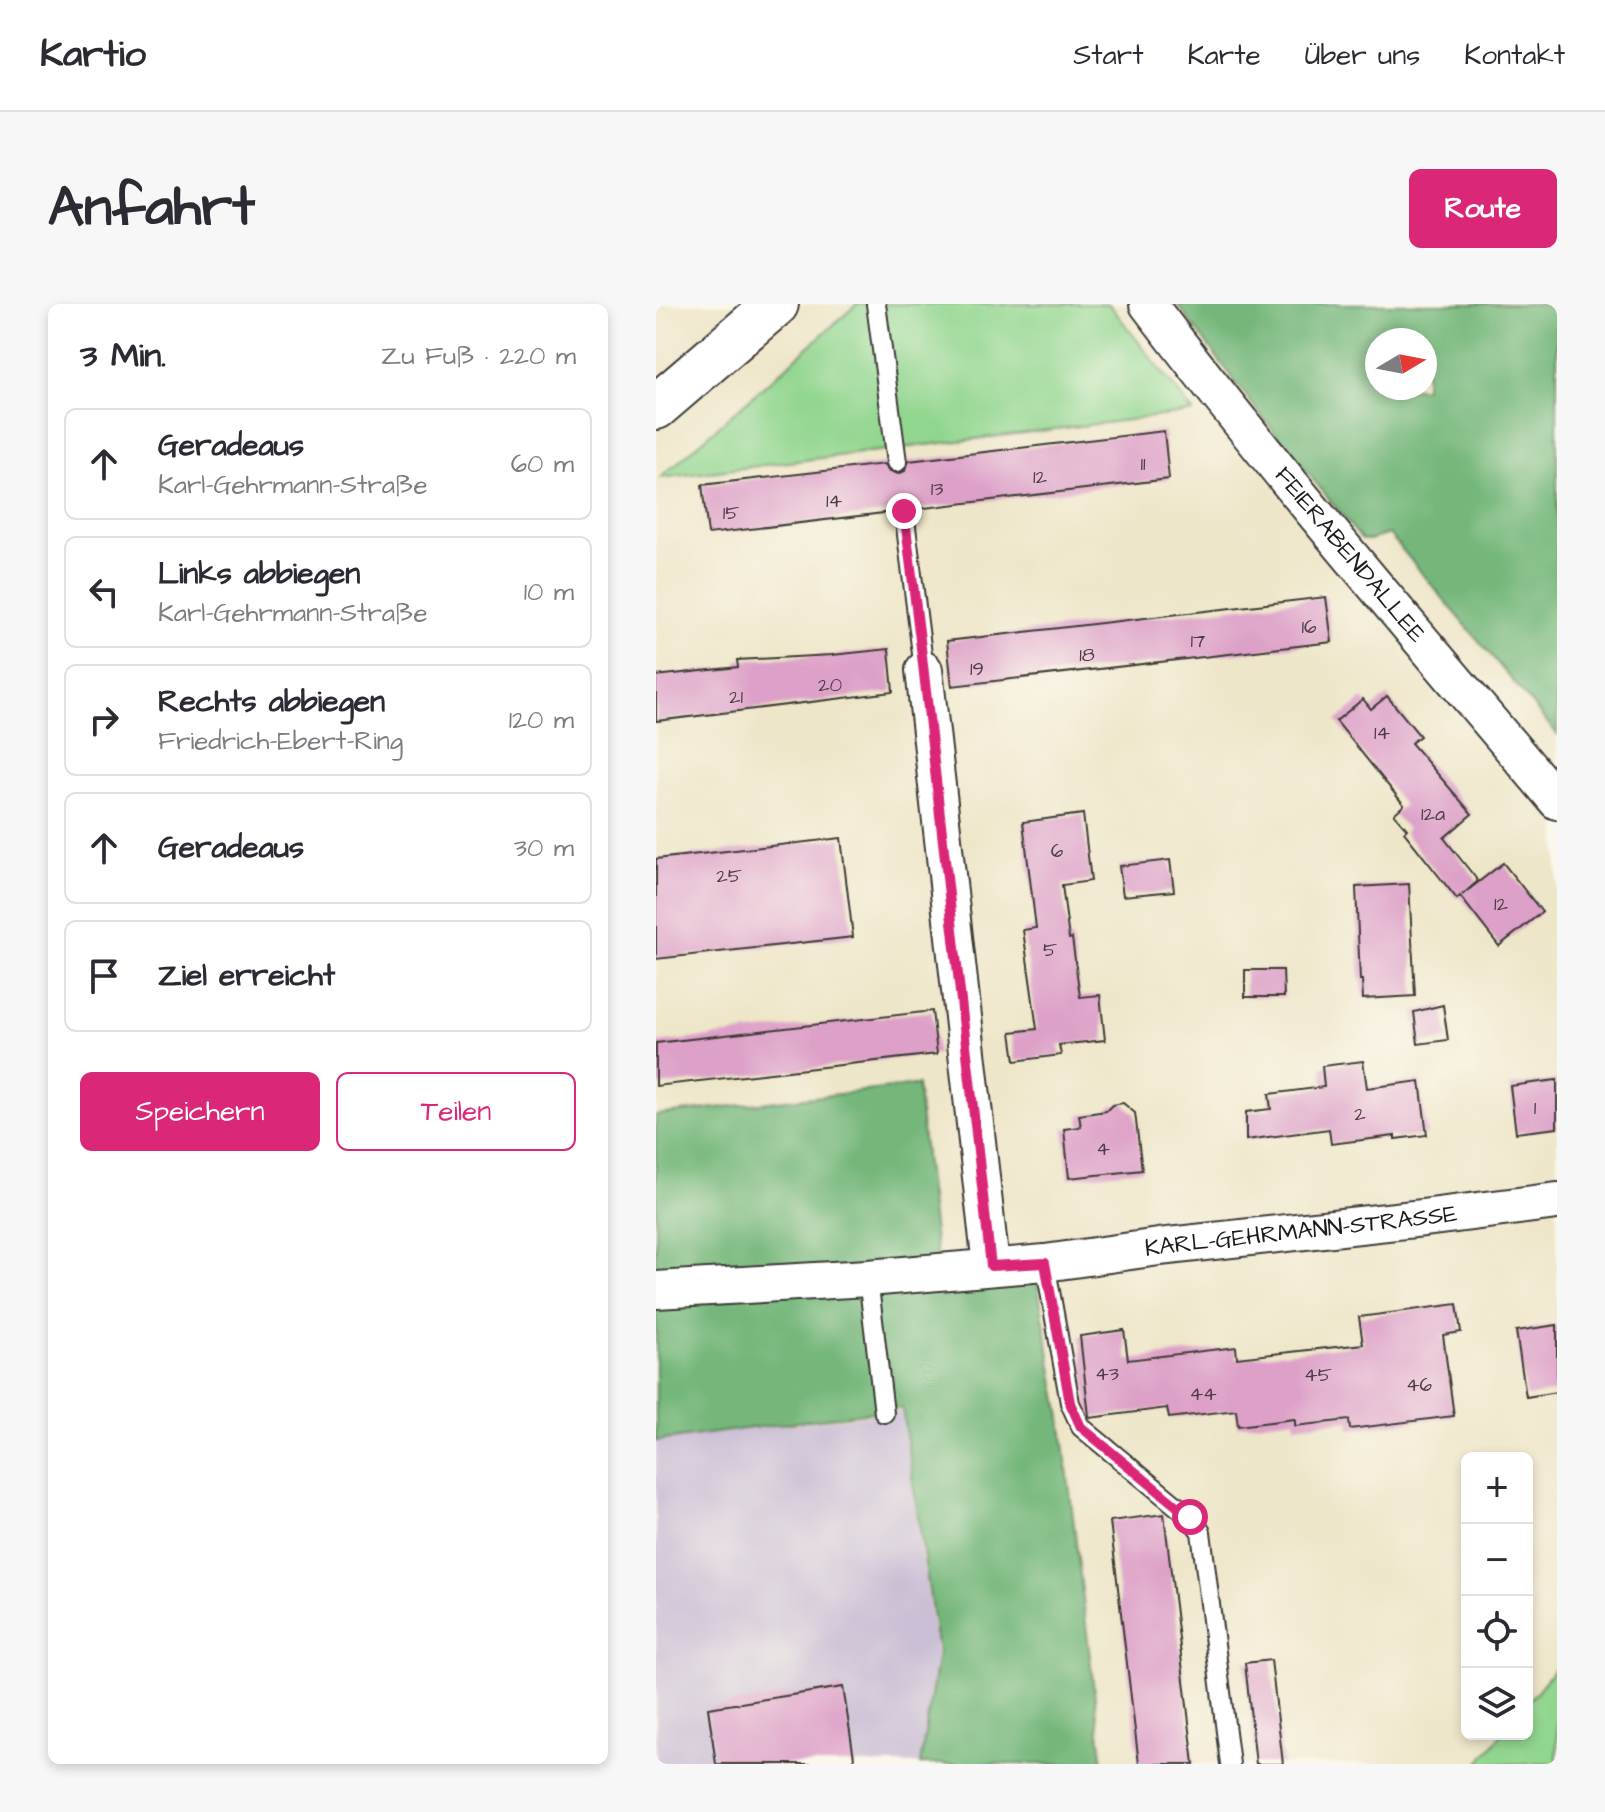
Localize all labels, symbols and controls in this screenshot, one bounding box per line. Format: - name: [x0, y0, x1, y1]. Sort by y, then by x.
- text: Kartio: [40, 29, 146, 81]
- text: Start: [1073, 36, 1144, 75]
- text: Karte: [1188, 36, 1261, 75]
- text: Über uns: [1305, 36, 1420, 75]
- text: Kontakt: [1464, 36, 1565, 75]
- text: Anfahrt: [48, 169, 255, 247]
- button: Route: [1409, 169, 1557, 248]
- north arrow: [1365, 328, 1437, 400]
- text: 3 Min.: [80, 332, 166, 380]
- text: Zu Fuß · 220 m: [381, 338, 576, 374]
- text: Geradeaus: [158, 425, 304, 467]
- icon: ahead: [82, 442, 126, 486]
- text: 60 m: [511, 446, 574, 482]
- house number: 11: [1140, 450, 1146, 478]
- street label: FEIERABENDALLEE: [1266, 460, 1433, 650]
- house number: 12: [1033, 463, 1048, 491]
- text: Karl-Gehrmann-Straße: [158, 467, 428, 503]
- house number: 13: [931, 475, 943, 503]
- house number: 14: [826, 487, 842, 515]
- route end: [886, 493, 922, 529]
- house number: 15: [723, 499, 739, 527]
- text: Links abbiegen: [158, 553, 360, 595]
- icon: left: [82, 570, 126, 614]
- text: 10 m: [524, 574, 574, 610]
- text: Karl-Gehrmann-Straße: [158, 595, 428, 631]
- house number: 16: [1301, 613, 1317, 641]
- house number: 17: [1191, 627, 1205, 655]
- house number: 18: [1079, 641, 1095, 669]
- house number: 19: [970, 655, 984, 683]
- house number: 20: [818, 671, 842, 699]
- text: Rechts abbiegen: [158, 681, 385, 723]
- house number: 21: [729, 683, 743, 711]
- icon: right: [82, 698, 126, 742]
- text: 120 m: [509, 702, 574, 738]
- house number: 14: [1374, 719, 1390, 747]
- text: Friedrich-Ebert-Ring: [158, 723, 403, 759]
- house number: 12a: [1421, 800, 1445, 828]
- icon: ahead: [82, 826, 126, 870]
- text: Geradeaus: [158, 827, 304, 869]
- text: 30 m: [514, 830, 574, 866]
- house number: 6: [1051, 837, 1064, 865]
- house number: 25: [716, 862, 742, 890]
- house number: 12: [1494, 890, 1509, 918]
- house number: 5: [1043, 936, 1057, 964]
- icon: arrive: [82, 954, 126, 998]
- text: Ziel erreicht: [158, 955, 335, 997]
- button: Speichern: [80, 1072, 320, 1151]
- button: Teilen: [336, 1072, 576, 1151]
- house number: 1: [1534, 1094, 1537, 1122]
- house number: 2: [1354, 1100, 1366, 1128]
- house number: 4: [1096, 1135, 1110, 1163]
- street label: KARL-GEHRMANN-STRASSE: [1143, 1197, 1459, 1266]
- house number: 43: [1095, 1360, 1119, 1388]
- house number: 45: [1304, 1361, 1332, 1389]
- house number: 46: [1406, 1371, 1433, 1399]
- house number: 44: [1189, 1380, 1217, 1408]
- map controls: [1461, 1452, 1533, 1740]
- button: +: [1461, 1452, 1533, 1524]
- route start: [1172, 1499, 1208, 1535]
- button: −: [1461, 1524, 1533, 1596]
- button: locate: [1461, 1596, 1533, 1668]
- button: layers: [1461, 1668, 1533, 1740]

